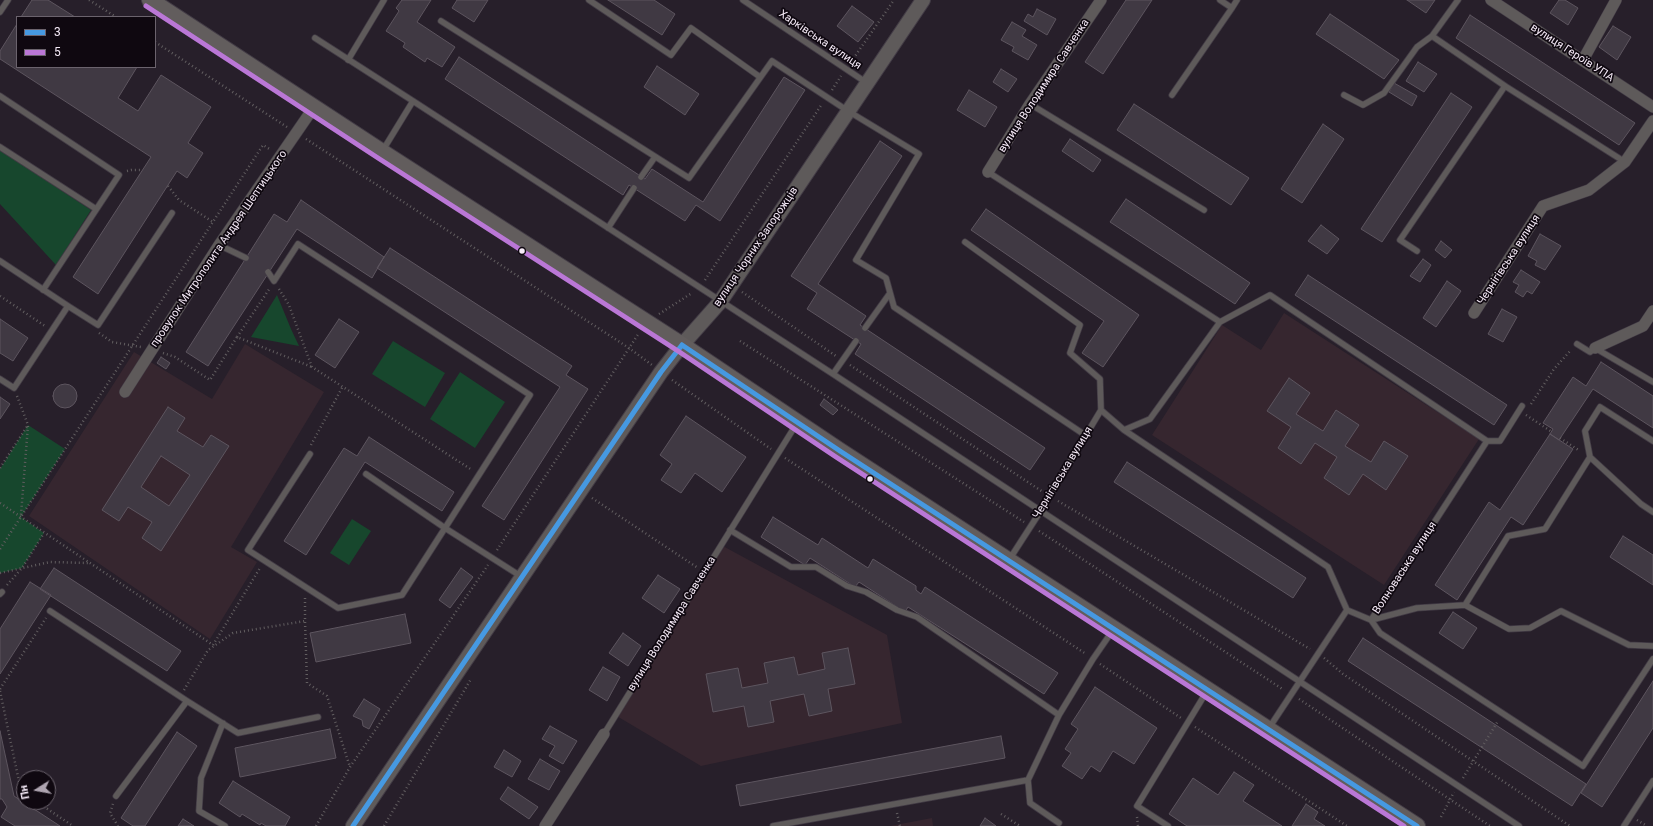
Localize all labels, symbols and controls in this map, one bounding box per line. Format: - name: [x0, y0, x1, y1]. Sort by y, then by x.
- street label: Харківська вулиця: [776, 7, 864, 73]
- legend: [16, 16, 156, 68]
- street label: вулиця Володимира Савченка: [996, 17, 1092, 155]
- street label: вулиця Героїв УПА: [1528, 21, 1616, 85]
- text: 3: [54, 25, 61, 39]
- text: 5: [54, 45, 61, 59]
- street label: провулок Митрополита Андрея Шептицького: [148, 148, 290, 350]
- street label: вулиця Чорних Запорожців: [711, 185, 801, 309]
- street label: Чернігівська вулиця: [1475, 212, 1543, 308]
- unlabelled marker: [517, 246, 527, 256]
- street label: Чернігівська вулиця: [1030, 425, 1096, 521]
- unlabelled marker: [865, 474, 875, 484]
- street label: Волноваська вулиця: [1370, 519, 1440, 617]
- street label: вулиця Володимира Савченка: [625, 554, 719, 694]
- north arrow: [16, 770, 56, 810]
- text: Пн: [17, 784, 32, 800]

